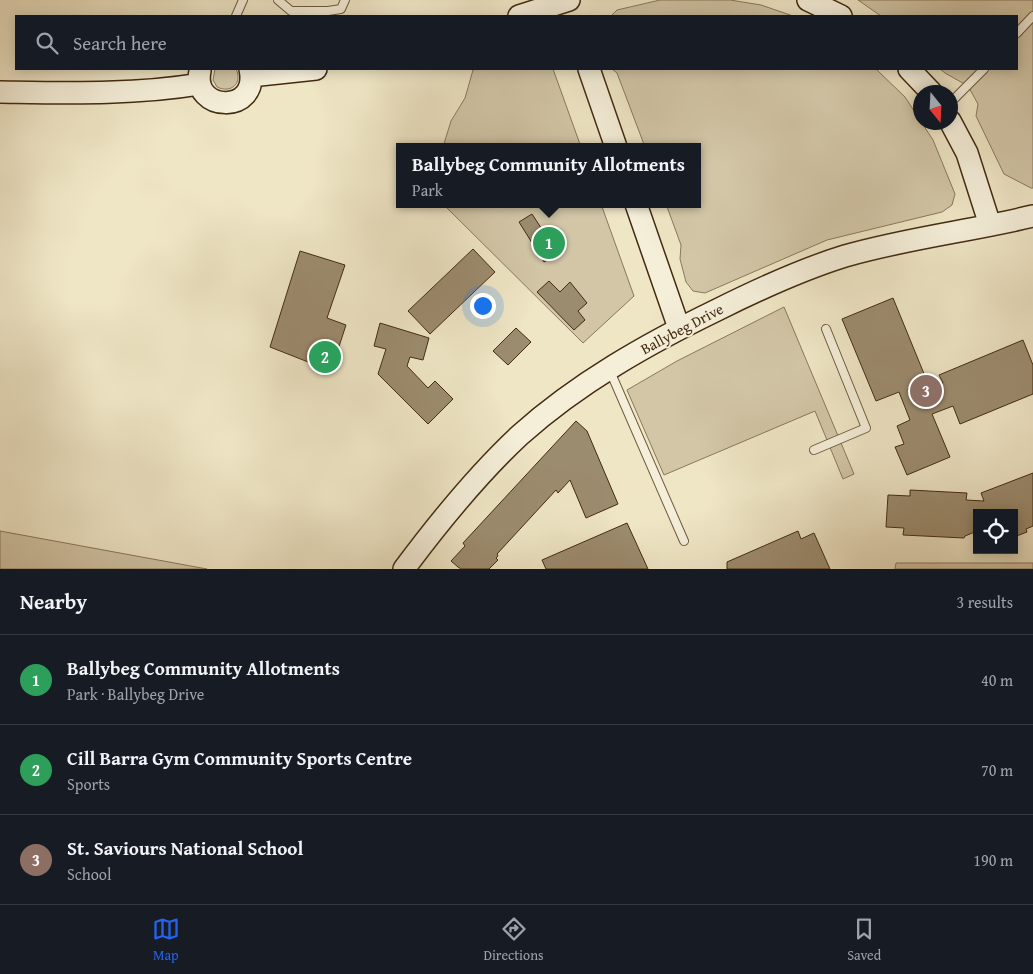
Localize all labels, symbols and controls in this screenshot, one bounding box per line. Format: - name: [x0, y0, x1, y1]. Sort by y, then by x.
- search box: [15, 15, 1018, 70]
- icon: search: [33, 29, 61, 57]
- text: Search here: [73, 29, 167, 57]
- north arrow: [913, 85, 958, 130]
- popup: [396, 143, 701, 208]
- text: Ballybeg Community Allotments: [412, 150, 685, 178]
- text: Park: [412, 178, 443, 202]
- pin: 1: [533, 224, 565, 262]
- your location: [470, 293, 496, 319]
- street label: Ballybeg Drive: [637, 298, 727, 359]
- pin: 2: [309, 338, 341, 376]
- pin: 3: [910, 372, 942, 410]
- map controls: [973, 509, 1018, 554]
- button: locate: [973, 509, 1018, 554]
- text: Nearby: [20, 586, 87, 617]
- text: 3 results: [956, 590, 1013, 614]
- text: Ballybeg Community Allotments: [67, 654, 340, 682]
- text: 1: [32, 668, 40, 692]
- text: 40 m: [981, 668, 1013, 692]
- text: Park · Ballybeg Drive: [67, 682, 204, 706]
- text: Cill Barra Gym Community Sports Centre: [67, 744, 412, 772]
- text: 2: [32, 758, 40, 782]
- text: 70 m: [981, 758, 1013, 782]
- text: Sports: [67, 772, 110, 796]
- text: St. Saviours National School: [67, 834, 303, 862]
- text: 3: [32, 848, 40, 872]
- text: 190 m: [973, 848, 1013, 872]
- text: School: [67, 862, 111, 886]
- tab: Map: [152, 915, 180, 965]
- tab: Directions: [483, 915, 544, 965]
- tab: Saved: [847, 915, 881, 965]

